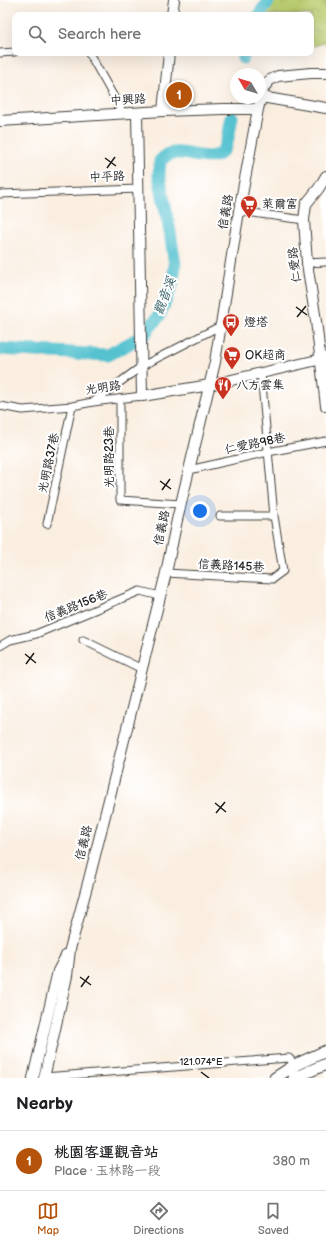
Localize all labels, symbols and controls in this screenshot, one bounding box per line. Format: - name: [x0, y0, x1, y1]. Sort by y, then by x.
- search box: [12, 12, 314, 56]
- icon: search: [26, 23, 48, 45]
- text: Search here: [58, 25, 141, 44]
- north arrow: [230, 68, 266, 104]
- pin: 1: [166, 80, 192, 110]
- street label: 中興路: [110, 92, 146, 108]
- street label: 中平路: [89, 169, 125, 185]
- street label: 信義路: [215, 193, 237, 231]
- supermarket icon: 萊爾富: [239, 194, 259, 219]
- place label: 萊爾富: [262, 197, 298, 212]
- street label: 仁愛路: [285, 246, 305, 284]
- water label: 觀音溪: [151, 274, 180, 317]
- bus stop icon: 燈塔: [221, 312, 241, 337]
- place label: 燈塔: [244, 315, 268, 330]
- supermarket icon: OK超商: [222, 345, 242, 370]
- place label: OK超商: [245, 348, 286, 363]
- restaurant icon: 八方雲集: [213, 375, 233, 400]
- street label: 光明路: [84, 378, 122, 398]
- place label: 八方雲集: [236, 378, 285, 393]
- street label: 光明路23巷: [102, 426, 117, 488]
- street label: 仁愛路98巷: [223, 430, 287, 458]
- street label: 光明路37巷: [35, 431, 63, 495]
- your location: [190, 501, 210, 521]
- street label: 信義路: [151, 509, 173, 547]
- street label: 信義路145巷: [197, 557, 265, 575]
- street label: 信義路156巷: [42, 587, 110, 625]
- street label: 信義路: [72, 824, 96, 862]
- text: 121.074°E: [179, 1056, 223, 1068]
- text: Nearby: [16, 1094, 73, 1114]
- text: 桃園客運觀音站: [54, 1143, 159, 1162]
- text: 1: [26, 1153, 32, 1169]
- text: 380 m: [273, 1153, 310, 1169]
- text: Place · 玉林路一段: [54, 1163, 160, 1179]
- tab: Map: [37, 1200, 59, 1237]
- tab: Directions: [133, 1200, 184, 1237]
- tab: Saved: [258, 1200, 289, 1237]

